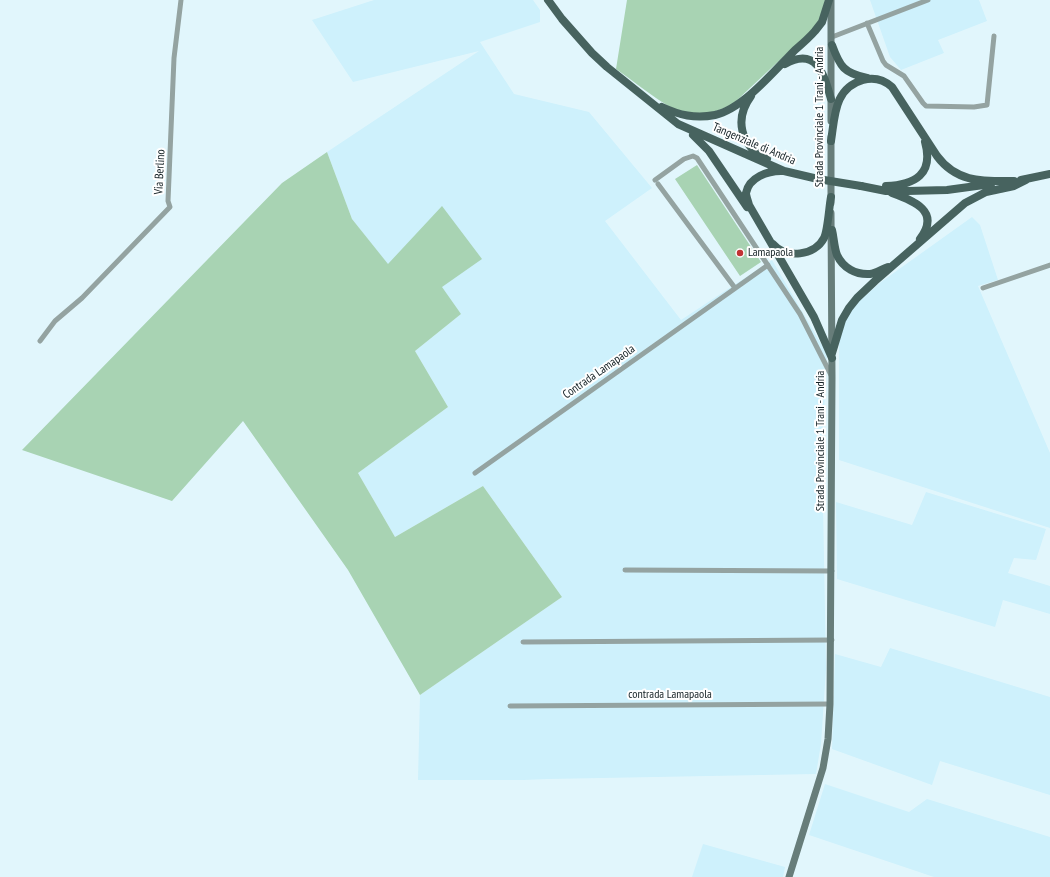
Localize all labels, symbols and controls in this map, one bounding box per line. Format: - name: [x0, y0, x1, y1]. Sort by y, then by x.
- street label: Strada Provinciale 1 Trani - Andria: [813, 47, 827, 187]
- street label: Tangenziale di Andria: [710, 120, 798, 168]
- street label: Via Berlino: [152, 149, 168, 195]
- place label: Lamapaola: [748, 246, 793, 260]
- marker: Lamapaola: [735, 248, 745, 258]
- street label: Contrada Lamapaola: [560, 342, 638, 402]
- street label: Strada Provinciale 1 Trani - Andria: [814, 371, 828, 511]
- street label: contrada Lamapaola: [628, 688, 712, 702]

